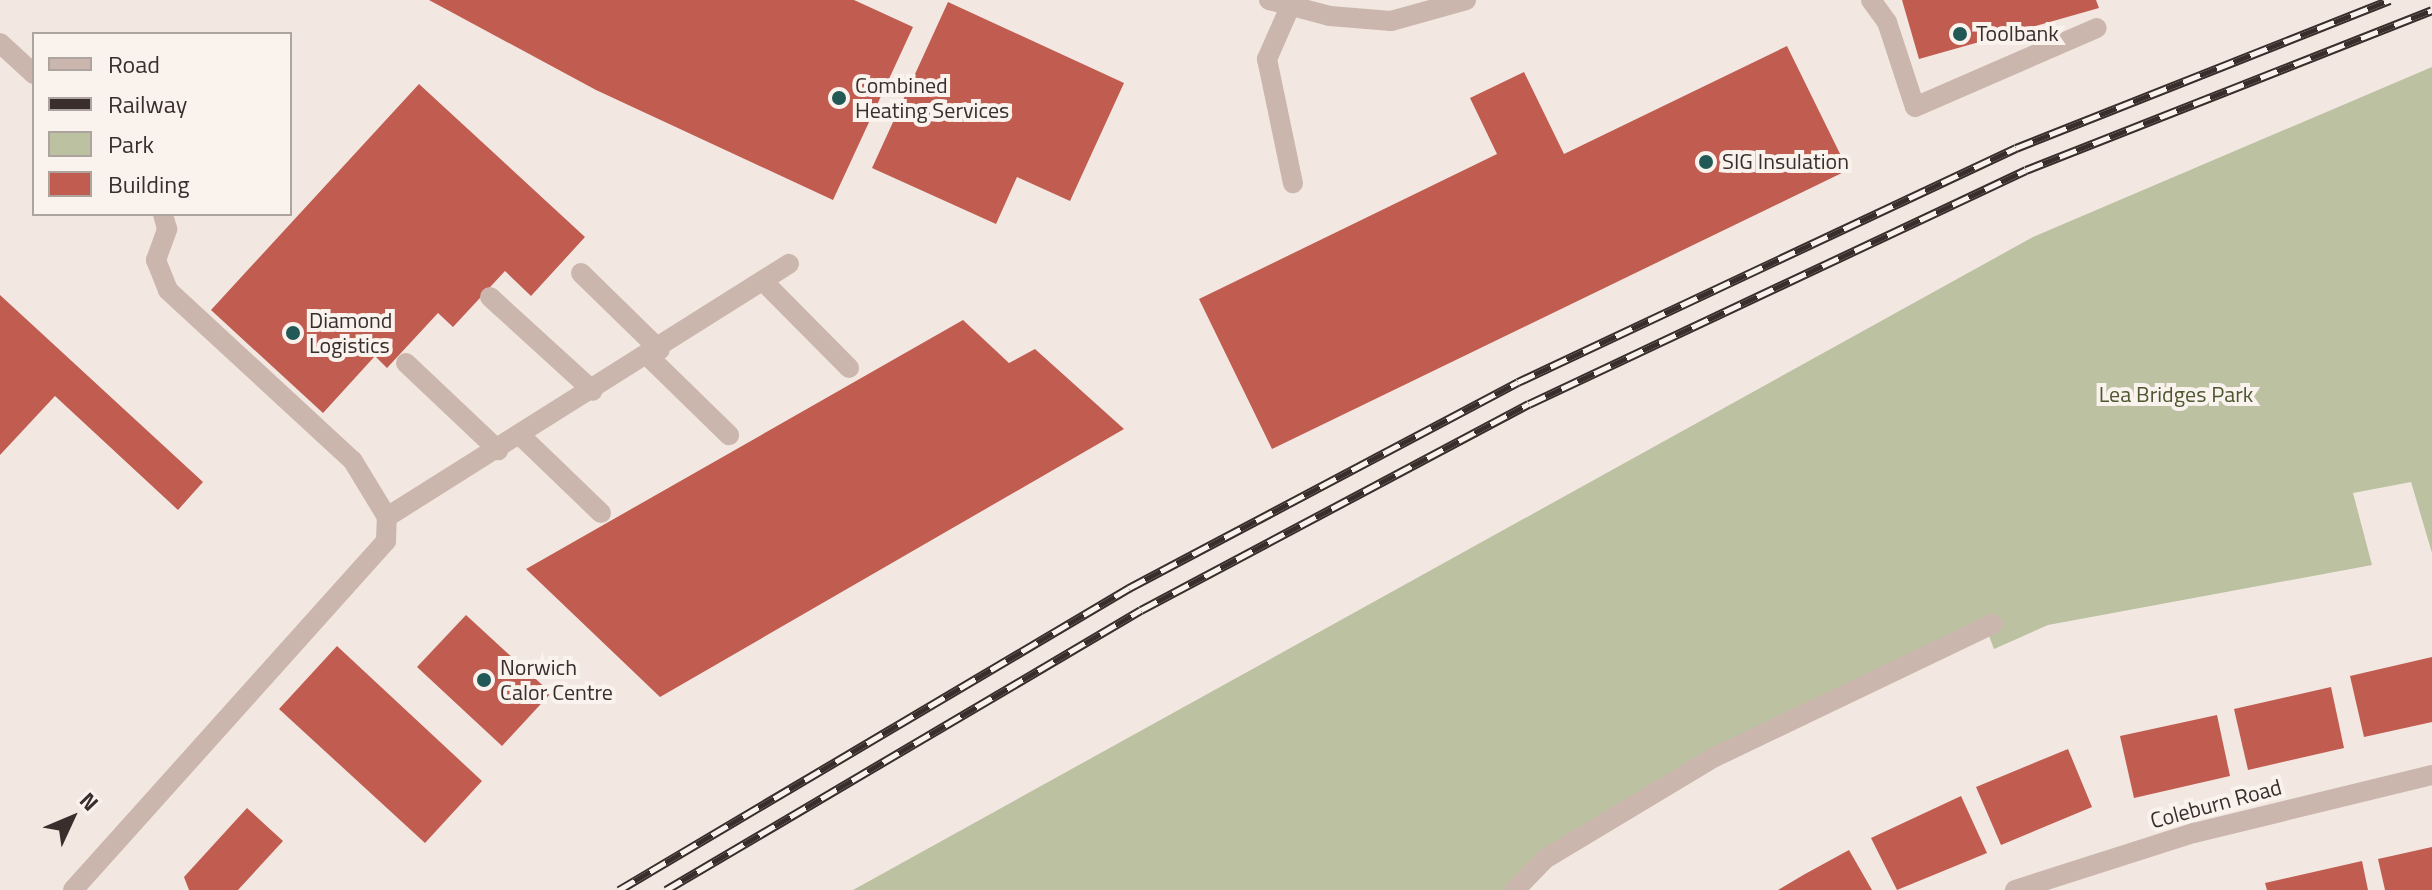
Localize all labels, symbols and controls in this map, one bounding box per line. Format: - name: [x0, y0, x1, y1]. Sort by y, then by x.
- place label: Toolbank: [1976, 21, 2059, 47]
- marker: Toolbank: [1951, 25, 1969, 43]
- legend: [32, 32, 292, 216]
- text: Road: [108, 46, 160, 82]
- place label: Combined Heating Services: [855, 72, 1009, 124]
- text: Railway: [108, 86, 187, 122]
- marker: Combined Heating Services: [830, 89, 848, 107]
- text: Park: [108, 126, 154, 162]
- place label: SIG Insulation: [1722, 149, 1849, 175]
- marker: SIG Insulation: [1697, 153, 1715, 171]
- text: Building: [108, 166, 190, 202]
- place label: Diamond Logistics: [309, 307, 392, 358]
- marker: Diamond Logistics: [284, 324, 302, 342]
- park label: Lea Bridges Park: [2099, 382, 2253, 408]
- place label: Norwich Calor Centre: [500, 654, 613, 706]
- marker: Norwich Calor Centre: [475, 671, 493, 689]
- street label: Coleburn Road: [2148, 774, 2284, 834]
- north arrow: [32, 778, 112, 858]
- text: N: [72, 784, 107, 819]

